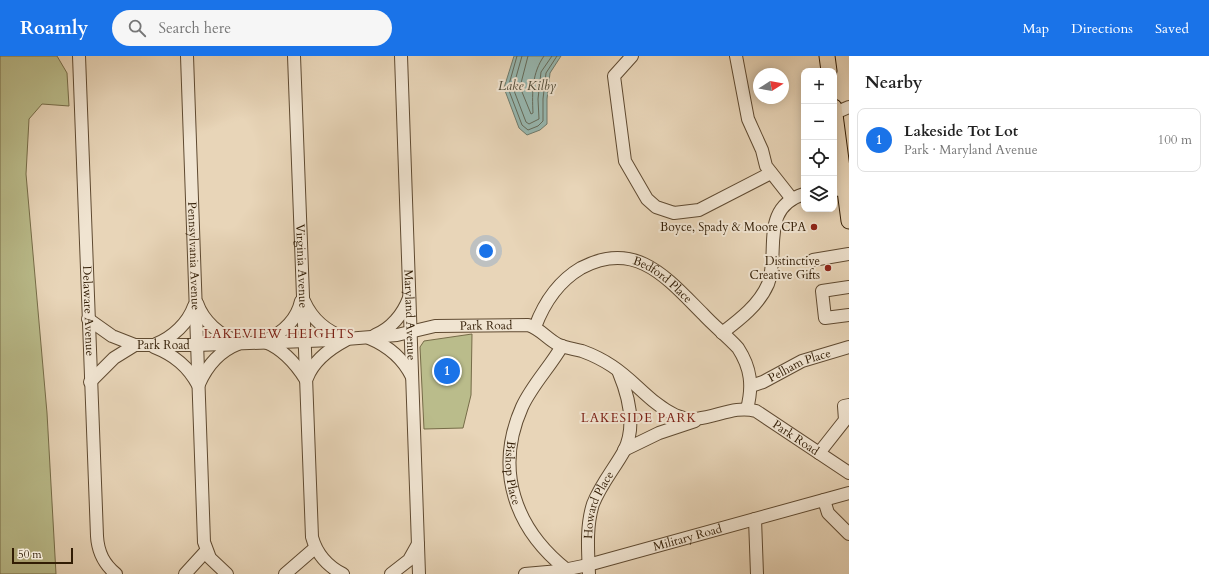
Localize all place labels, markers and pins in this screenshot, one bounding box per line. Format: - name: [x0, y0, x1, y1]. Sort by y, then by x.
- place label: Boyce, Spady & Moore CPA: [660, 219, 806, 235]
- marker: Boyce, Spady & Moore CPA: [809, 222, 819, 232]
- place label: Distinctive Creative Gifts: [750, 253, 820, 283]
- marker: Distinctive Creative Gifts: [823, 263, 833, 273]
- pin: 1: [434, 356, 460, 386]

